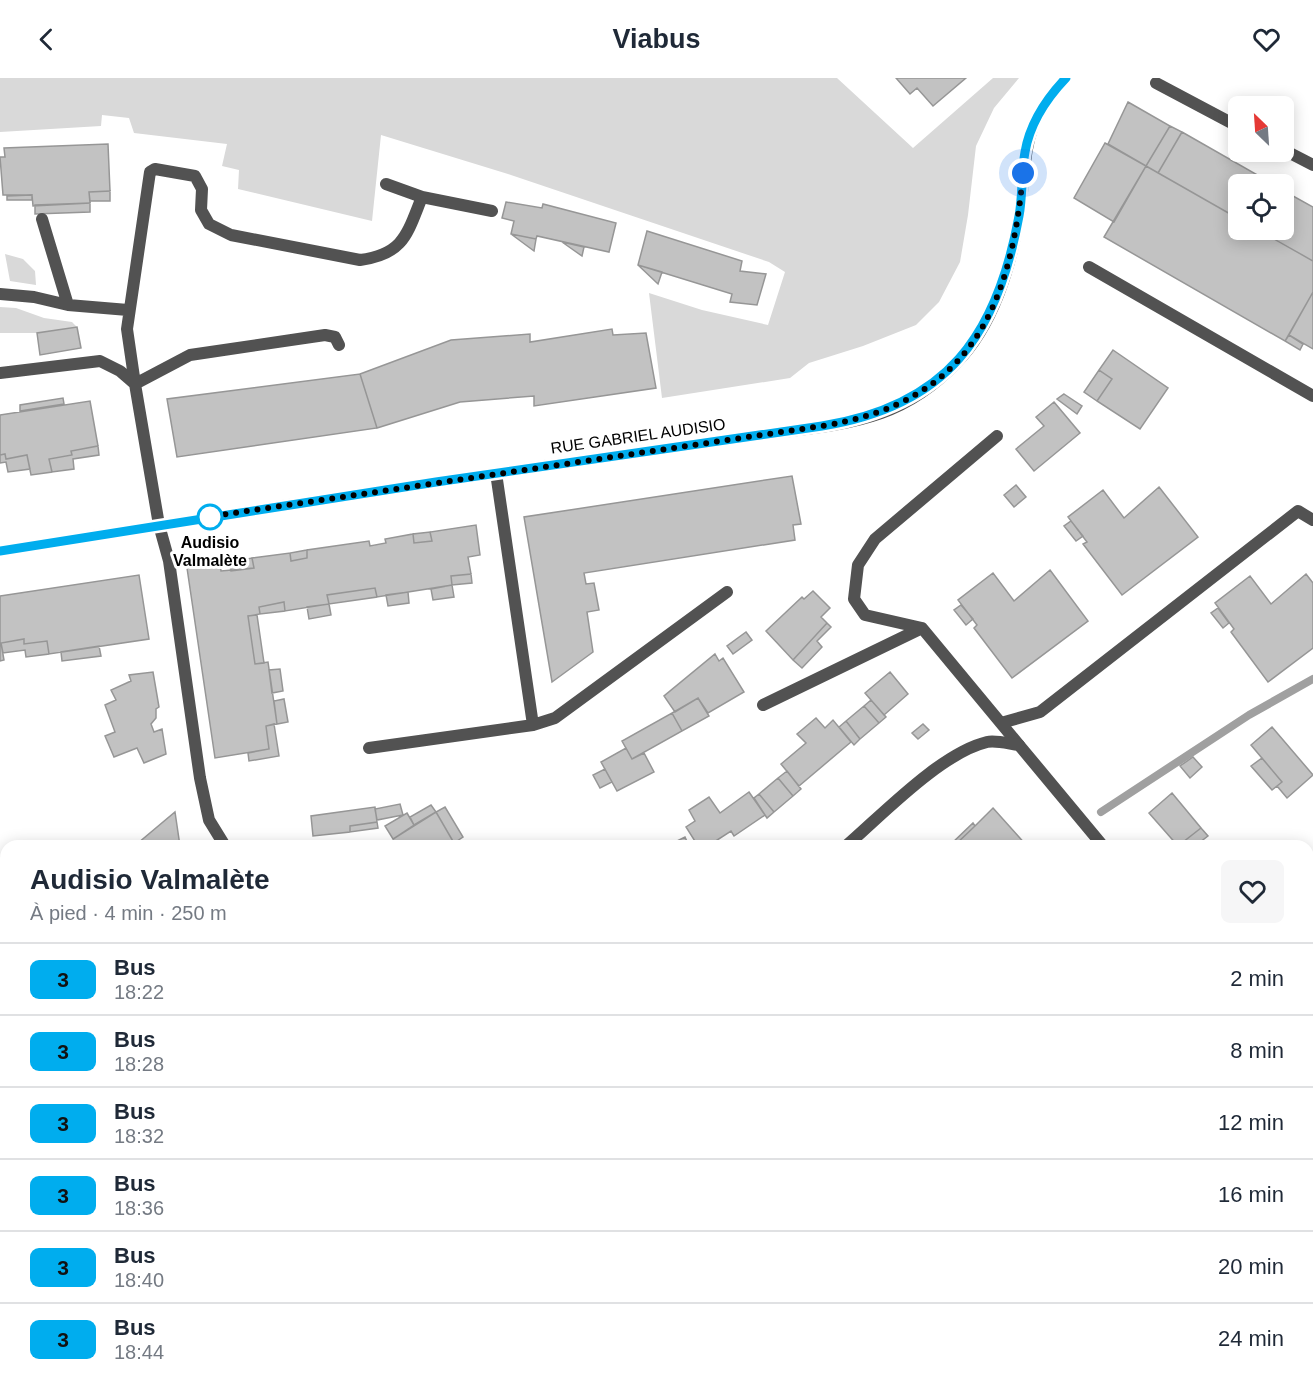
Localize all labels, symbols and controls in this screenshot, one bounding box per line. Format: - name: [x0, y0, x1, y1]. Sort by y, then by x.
- icon: back: [30, 23, 63, 56]
- icon: heart: [1250, 23, 1283, 56]
- text: Viabus: [612, 24, 701, 54]
- north arrow: [1228, 96, 1294, 162]
- map controls: [1228, 96, 1294, 240]
- your location: [1008, 158, 1038, 188]
- button: locate: [1228, 174, 1294, 240]
- street label: RUE GABRIEL AUDISIO: [550, 415, 726, 457]
- marker: Audisio Valmalète: [197, 504, 223, 530]
- place label: Audisio Valmalète: [173, 534, 247, 569]
- button: heart: [1221, 860, 1284, 923]
- text: Audisio Valmalète: [30, 864, 270, 895]
- text: À pied · 4 min · 250 m: [30, 902, 227, 924]
- text: Bus: [114, 955, 156, 980]
- text: 2 min: [1230, 966, 1284, 991]
- text: 3: [57, 968, 69, 991]
- text: 18:22: [114, 981, 164, 1003]
- text: Bus: [114, 1027, 156, 1052]
- text: 8 min: [1230, 1038, 1284, 1063]
- text: 3: [57, 1040, 69, 1063]
- text: 18:28: [114, 1053, 164, 1075]
- text: Bus: [114, 1099, 156, 1124]
- text: 12 min: [1218, 1110, 1284, 1135]
- text: 3: [57, 1112, 69, 1135]
- text: 18:32: [114, 1125, 164, 1147]
- text: Bus: [114, 1171, 156, 1196]
- text: 16 min: [1218, 1182, 1284, 1207]
- text: 3: [57, 1184, 69, 1207]
- text: 18:36: [114, 1197, 164, 1219]
- text: Bus: [114, 1243, 156, 1268]
- text: 20 min: [1218, 1254, 1284, 1279]
- text: 3: [57, 1256, 69, 1279]
- text: 18:40: [114, 1269, 164, 1291]
- text: Bus: [114, 1315, 156, 1340]
- text: 24 min: [1218, 1326, 1284, 1351]
- text: 3: [57, 1328, 69, 1351]
- text: 18:44: [114, 1341, 164, 1363]

